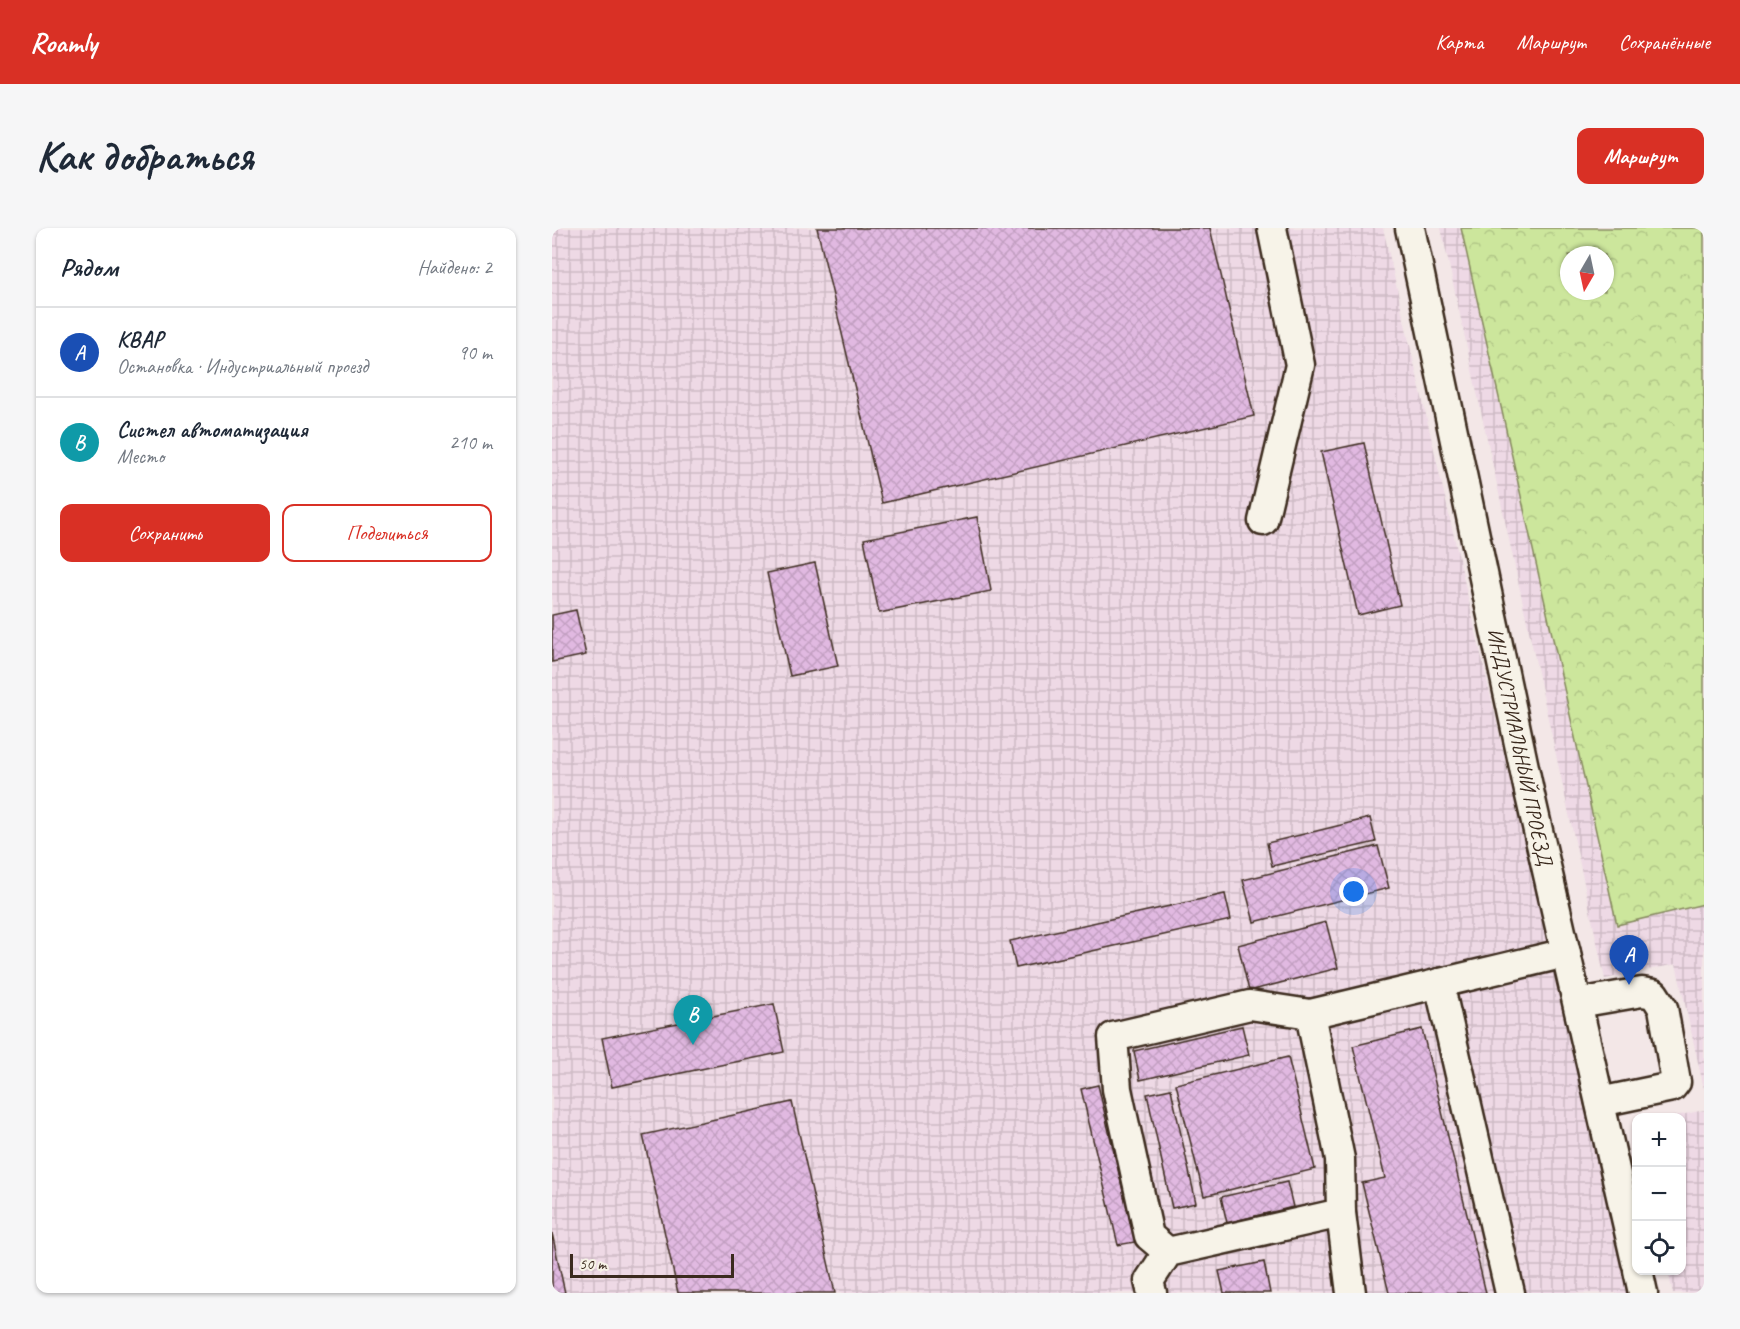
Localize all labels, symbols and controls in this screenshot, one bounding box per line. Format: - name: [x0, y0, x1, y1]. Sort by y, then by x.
- text: Roamly: [30, 25, 97, 60]
- text: Карта: [1435, 29, 1484, 55]
- text: Маршрут: [1517, 29, 1586, 55]
- text: Сохранённые: [1619, 29, 1710, 55]
- button: Маршрут: [1577, 128, 1704, 184]
- text: Как добраться: [36, 130, 253, 183]
- north arrow: [1560, 246, 1614, 300]
- text: Рядом: [60, 251, 118, 284]
- text: Найдено: 2: [417, 255, 492, 280]
- text: КВАР: [117, 326, 163, 354]
- text: A: [74, 340, 85, 365]
- text: 90 m: [458, 340, 492, 365]
- text: Остановка · Индустриальный проезд: [117, 354, 368, 379]
- text: Систел автоматизация: [117, 416, 308, 444]
- text: B: [74, 430, 85, 455]
- text: 210 m: [449, 430, 492, 455]
- text: Место: [117, 444, 164, 469]
- button: Сохранить: [60, 504, 270, 562]
- button: Поделиться: [282, 504, 492, 562]
- street label: ИНДУСТРИАЛЬНЫЙ ПРОЕЗД: [1482, 626, 1559, 869]
- your location: [1339, 877, 1368, 906]
- pin: A: [1610, 936, 1648, 985]
- pin: B: [674, 996, 712, 1045]
- map controls: [1632, 1113, 1686, 1275]
- button: +: [1632, 1113, 1686, 1167]
- button: −: [1632, 1167, 1686, 1221]
- button: locate: [1632, 1221, 1686, 1275]
- scale bar: [570, 1251, 734, 1278]
- text: 50 m: [579, 1254, 606, 1274]

